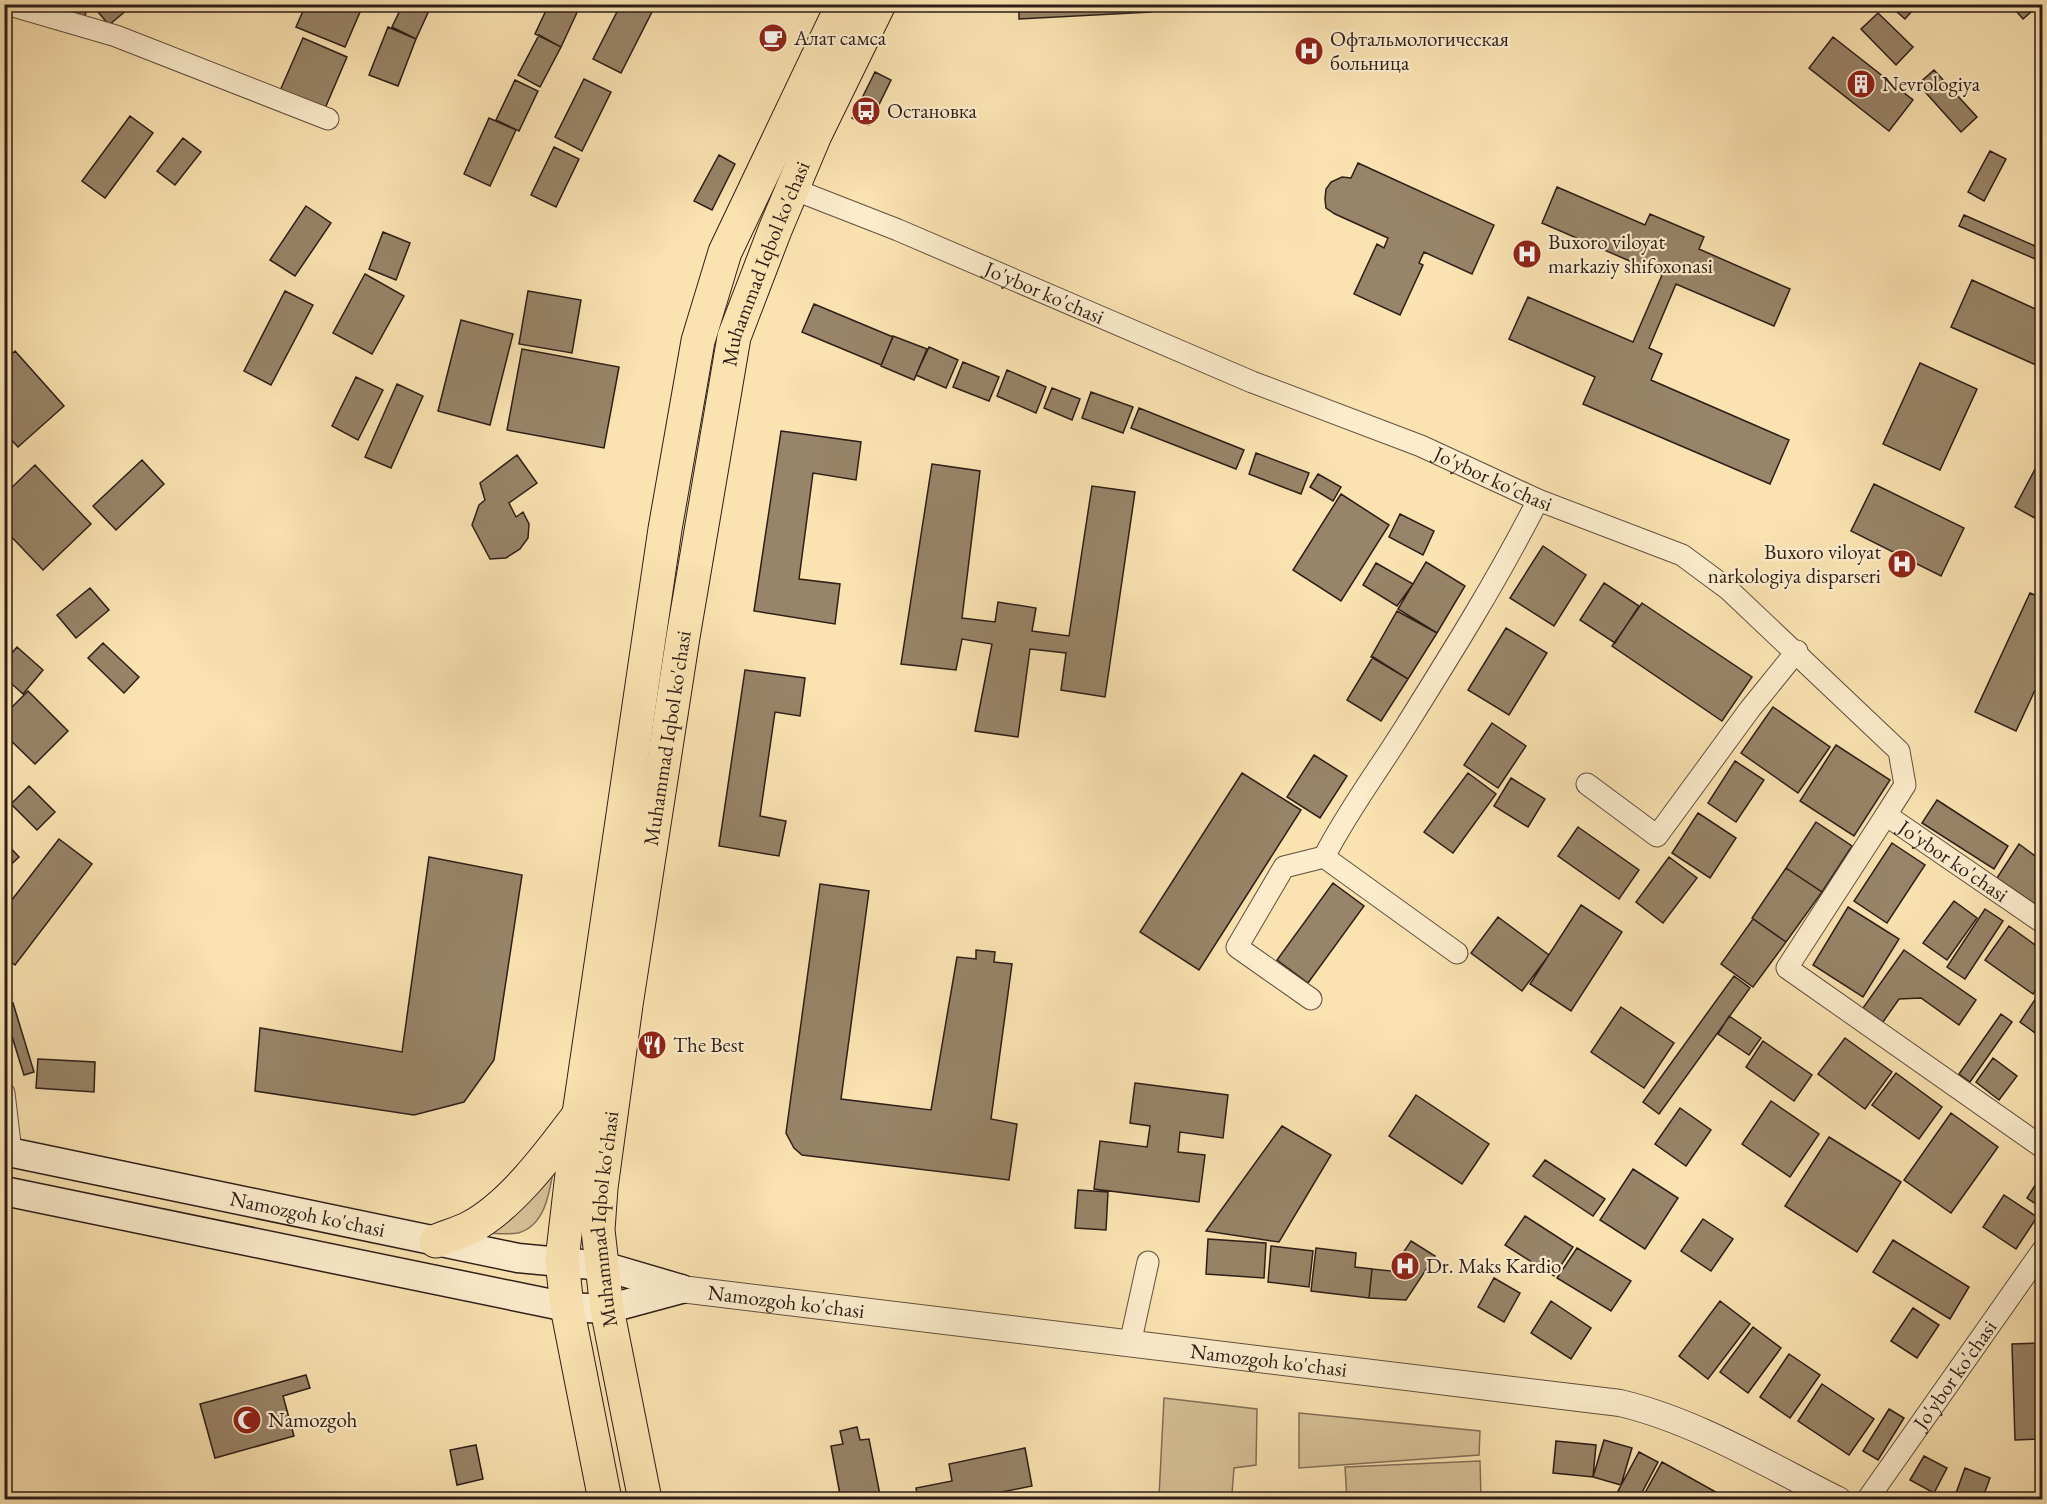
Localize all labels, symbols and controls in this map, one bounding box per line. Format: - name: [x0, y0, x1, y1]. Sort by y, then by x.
- cafe icon: Алат самса: [757, 22, 789, 54]
- place label: Алат самса: [793, 24, 887, 51]
- place label: Офтальмологическая больница: [1330, 25, 1509, 76]
- hospital icon: Офтальмологическая больница: [1293, 35, 1325, 67]
- building icon: Nevrologiya: [1845, 68, 1877, 100]
- place label: Nevrologiya: [1882, 70, 1981, 97]
- bus stop icon: Остановка: [850, 95, 882, 127]
- place label: Остановка: [887, 97, 978, 124]
- street label: Muhammad Iqbol ko'chasi: [715, 157, 815, 368]
- place label: Buxoro viloyat markaziy shifoxonasi: [1548, 228, 1713, 279]
- hospital icon: Buxoro viloyat markaziy shifoxonasi: [1511, 238, 1543, 270]
- street label: Jo'ybor ko'chasi: [979, 254, 1109, 330]
- street label: Jo'ybor ko'chasi: [1428, 439, 1556, 517]
- place label: Buxoro viloyat narkologiya disparseri: [1708, 538, 1881, 589]
- hospital icon: Buxoro viloyat narkologiya disparseri: [1886, 548, 1918, 580]
- street label: Muhammad Iqbol ko'chasi: [637, 628, 697, 848]
- street label: Jo'ybor ko'chasi: [1892, 812, 2014, 908]
- restaurant icon: The Best: [636, 1029, 668, 1061]
- place label: The Best: [673, 1031, 745, 1058]
- street label: Muhammad Iqbol ko'chasi: [584, 1109, 624, 1330]
- street label: Namozgoh ko'chasi: [228, 1184, 388, 1243]
- hospital icon: Dr. Maks Kardio: [1389, 1250, 1421, 1282]
- place label: Dr. Maks Kardio: [1426, 1252, 1561, 1279]
- street label: Namozgoh ko'chasi: [706, 1278, 866, 1324]
- street label: Jo'ybor ko'chasi: [1906, 1315, 2002, 1436]
- street label: Namozgoh ko'chasi: [1189, 1337, 1349, 1383]
- mosque icon: Namozgoh: [231, 1404, 263, 1436]
- place label: Namozgoh: [268, 1406, 358, 1433]

